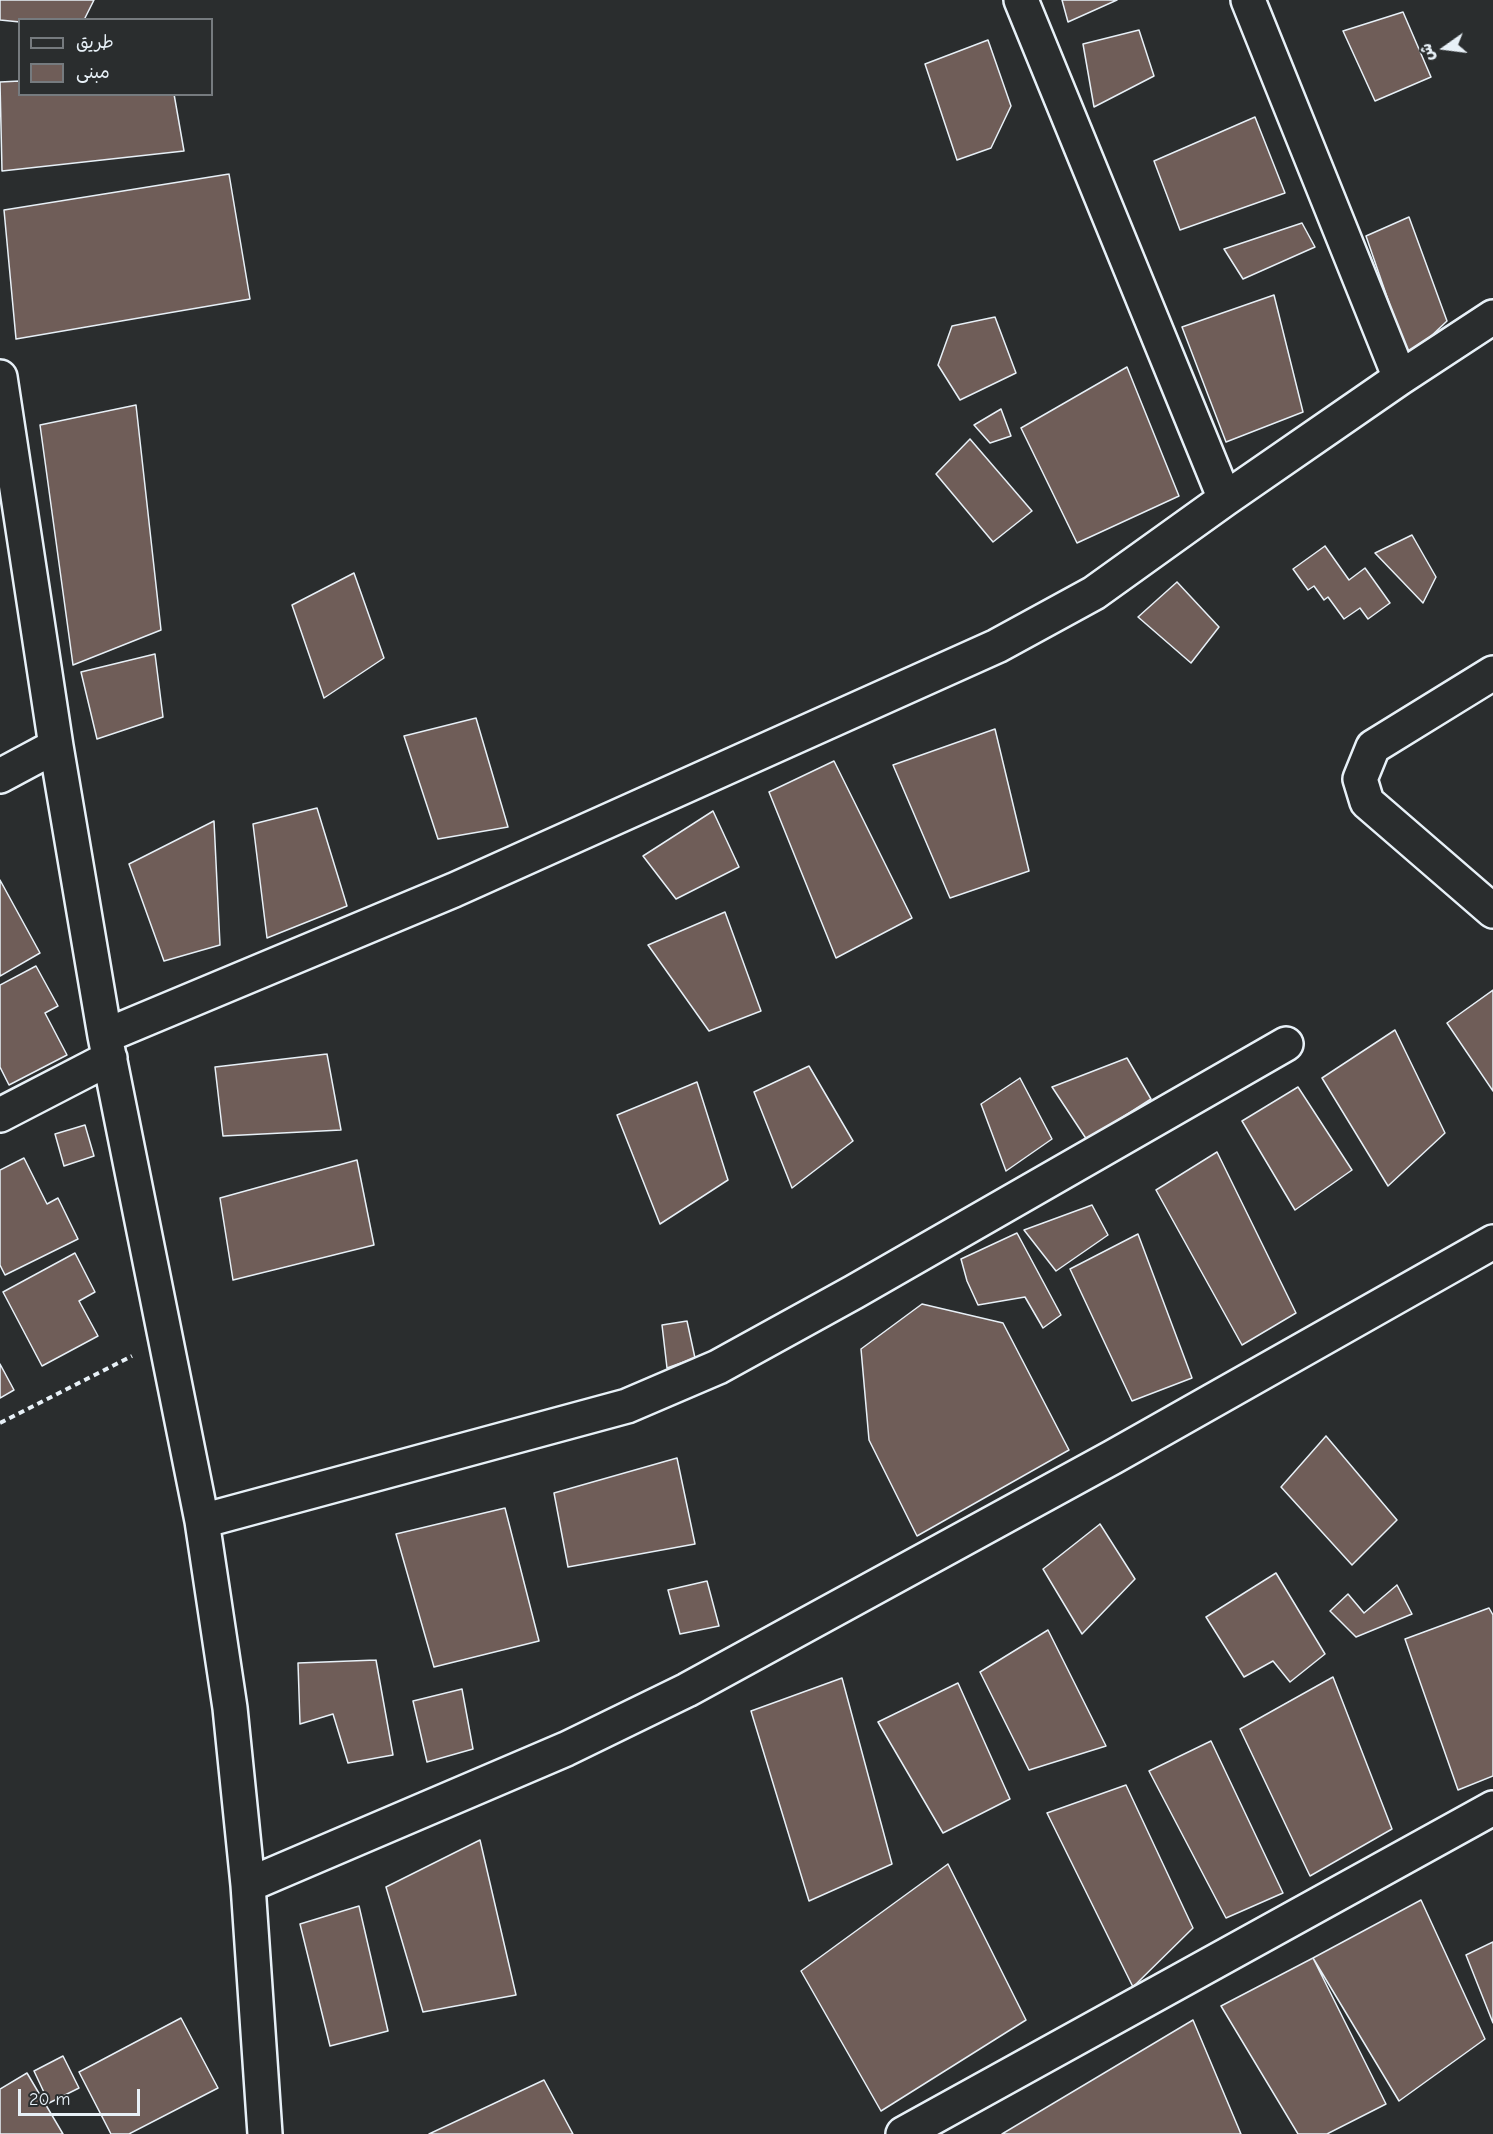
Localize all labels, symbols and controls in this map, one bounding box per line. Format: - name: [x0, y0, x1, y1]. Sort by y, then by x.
- legend: [18, 18, 213, 96]
- north arrow: [1415, 18, 1475, 78]
- text: طريق: [76, 32, 114, 53]
- text: ش: [1417, 42, 1438, 63]
- text: مبنى: [76, 62, 110, 83]
- scale bar: [21, 2077, 142, 2115]
- text: 20 m: [29, 2089, 70, 2110]

